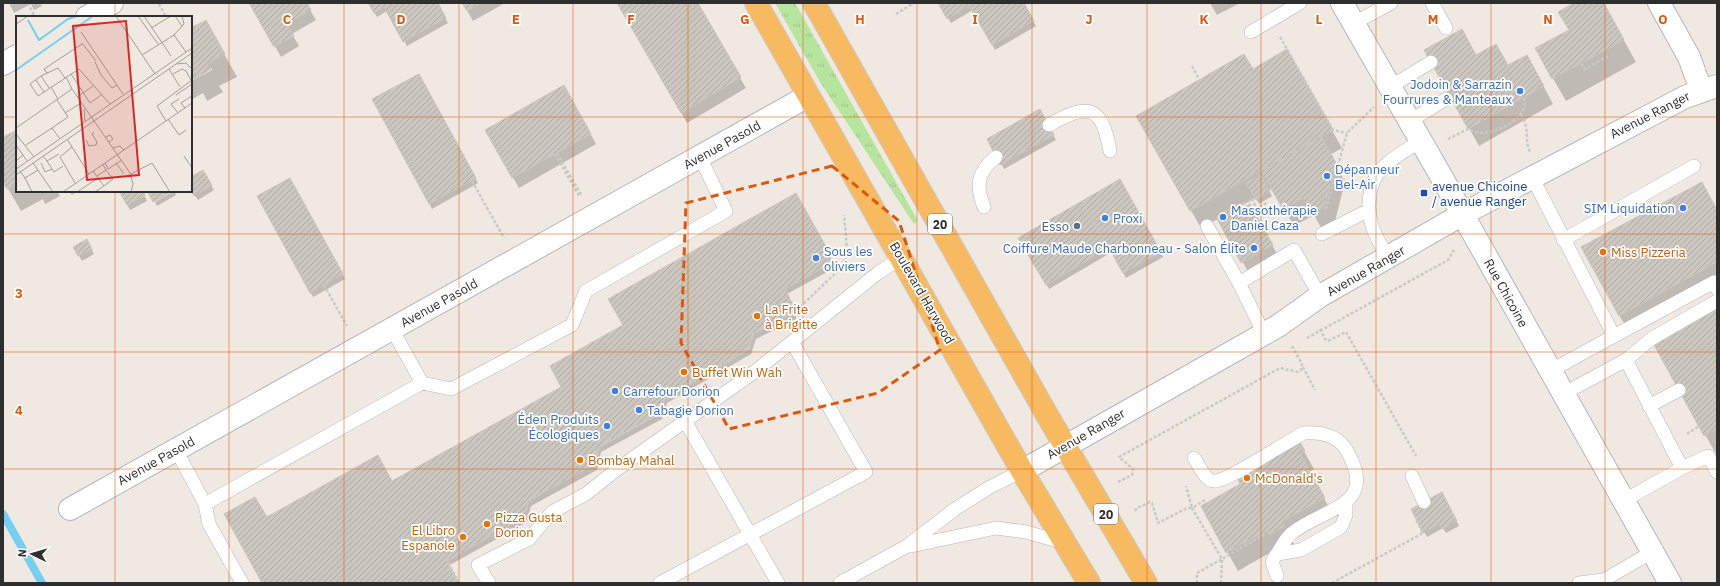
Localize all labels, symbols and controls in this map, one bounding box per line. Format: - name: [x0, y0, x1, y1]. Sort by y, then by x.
- text: C: [283, 11, 292, 28]
- text: D: [396, 11, 406, 28]
- text: E: [512, 11, 520, 28]
- text: F: [627, 11, 635, 28]
- text: G: [740, 11, 750, 28]
- text: H: [855, 11, 865, 28]
- text: I: [972, 11, 978, 28]
- text: J: [1085, 11, 1093, 28]
- text: K: [1199, 11, 1209, 28]
- text: L: [1316, 11, 1323, 28]
- text: M: [1428, 11, 1438, 28]
- text: N: [1543, 11, 1553, 28]
- text: O: [1658, 11, 1668, 28]
- inset map: [16, 16, 192, 192]
- place label: Jodoin & Sarrazin Fourrures & Manteaux: [1383, 76, 1512, 108]
- marker: Jodoin & Sarrazin Fourrures & Manteaux: [1515, 86, 1525, 96]
- street label: Avenue Ranger: [1607, 87, 1693, 142]
- street label: Avenue Pasold: [680, 117, 764, 173]
- place label: Dépanneur Bel-Air: [1335, 161, 1400, 193]
- marker: Dépanneur Bel-Air: [1322, 171, 1332, 181]
- place label: avenue Chicoine / avenue Ranger: [1432, 178, 1527, 210]
- marker: avenue Chicoine / avenue Ranger: [1419, 188, 1429, 198]
- place label: SIM Liquidation: [1584, 200, 1675, 217]
- place label: Massothérapie Daniel Caza: [1231, 202, 1317, 234]
- marker: SIM Liquidation: [1678, 203, 1688, 213]
- place label: Proxi: [1113, 210, 1142, 227]
- marker: Massothérapie Daniel Caza: [1218, 212, 1228, 222]
- marker: Proxi: [1100, 213, 1110, 223]
- road number: 20: [928, 214, 952, 234]
- place label: Esso: [1042, 218, 1069, 235]
- marker: Esso: [1072, 221, 1082, 231]
- street label: Boulevard Harwood: [886, 239, 958, 347]
- place label: Coiffure Maude Charbonneau - Salon Élite: [1003, 240, 1246, 257]
- street label: Avenue Ranger: [1324, 242, 1408, 300]
- place label: Sous les oliviers: [824, 243, 873, 275]
- marker: Coiffure Maude Charbonneau - Salon Élite: [1249, 243, 1259, 253]
- place label: Miss Pizzeria: [1611, 244, 1686, 261]
- marker: Miss Pizzeria: [1598, 247, 1608, 257]
- marker: Sous les oliviers: [811, 253, 821, 263]
- street label: Rue Chicoine: [1480, 256, 1532, 330]
- street label: Avenue Pasold: [397, 275, 481, 331]
- text: 3: [15, 285, 23, 302]
- place label: La Frite à Brigitte: [765, 301, 818, 333]
- marker: La Frite à Brigitte: [752, 311, 762, 321]
- place label: Buffet Win Wah: [692, 364, 782, 381]
- marker: Buffet Win Wah: [679, 367, 689, 377]
- place label: Carrefour Dorion: [623, 383, 720, 400]
- marker: Carrefour Dorion: [610, 386, 620, 396]
- text: 4: [15, 402, 23, 419]
- place label: Tabagie Dorion: [647, 402, 734, 419]
- marker: Tabagie Dorion: [634, 405, 644, 415]
- street label: Avenue Ranger: [1044, 405, 1128, 463]
- place label: Éden Produits Écologiques: [518, 411, 599, 443]
- marker: Éden Produits Écologiques: [602, 421, 612, 431]
- street label: Avenue Pasold: [114, 433, 198, 489]
- place label: Bombay Mahal: [588, 452, 675, 469]
- marker: Bombay Mahal: [575, 455, 585, 465]
- place label: McDonald's: [1255, 470, 1323, 487]
- marker: McDonald's: [1242, 473, 1252, 483]
- road number: 20: [1094, 504, 1118, 524]
- place label: Pizza Gusta Dorion: [495, 509, 562, 541]
- marker: Pizza Gusta Dorion: [482, 519, 492, 529]
- place label: El Libro Espanole: [401, 522, 455, 554]
- marker: El Libro Espanole: [458, 532, 468, 542]
- north arrow: [12, 534, 52, 574]
- text: N: [15, 549, 29, 558]

